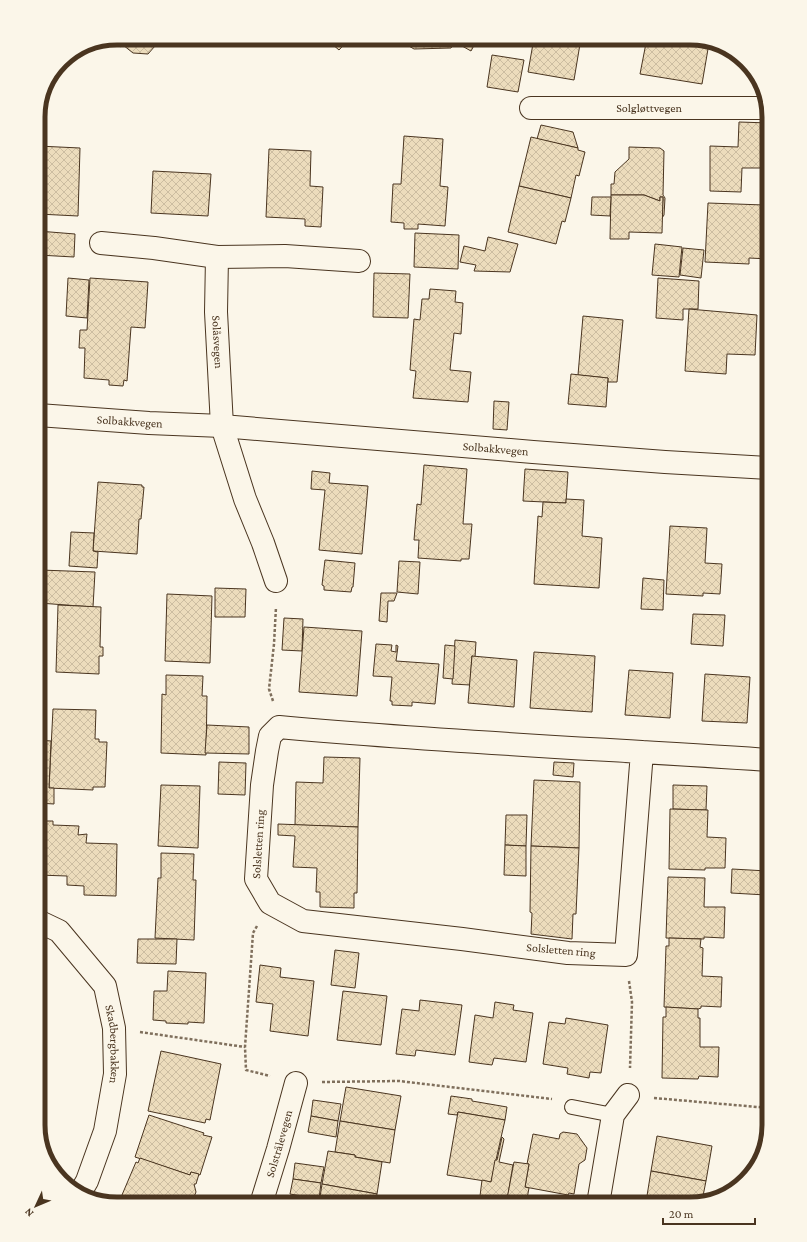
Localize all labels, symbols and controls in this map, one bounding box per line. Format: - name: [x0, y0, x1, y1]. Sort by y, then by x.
- street label: Solgløttvegen: [616, 101, 682, 115]
- street label: Solåsvegen: [209, 315, 226, 369]
- street label: Solbakkvegen: [96, 412, 164, 431]
- street label: Solbakkvegen: [462, 439, 530, 459]
- street label: Solsletten ring: [249, 809, 267, 879]
- street label: Solsletten ring: [526, 940, 596, 960]
- street label: Skadbergbakken: [102, 1003, 122, 1085]
- street label: Solstrålevegen: [263, 1108, 295, 1179]
- north arrow: [16, 1186, 56, 1226]
- scale bar: [663, 1200, 755, 1226]
- text: N: [22, 1206, 36, 1220]
- text: 20 m: [669, 1207, 694, 1221]

